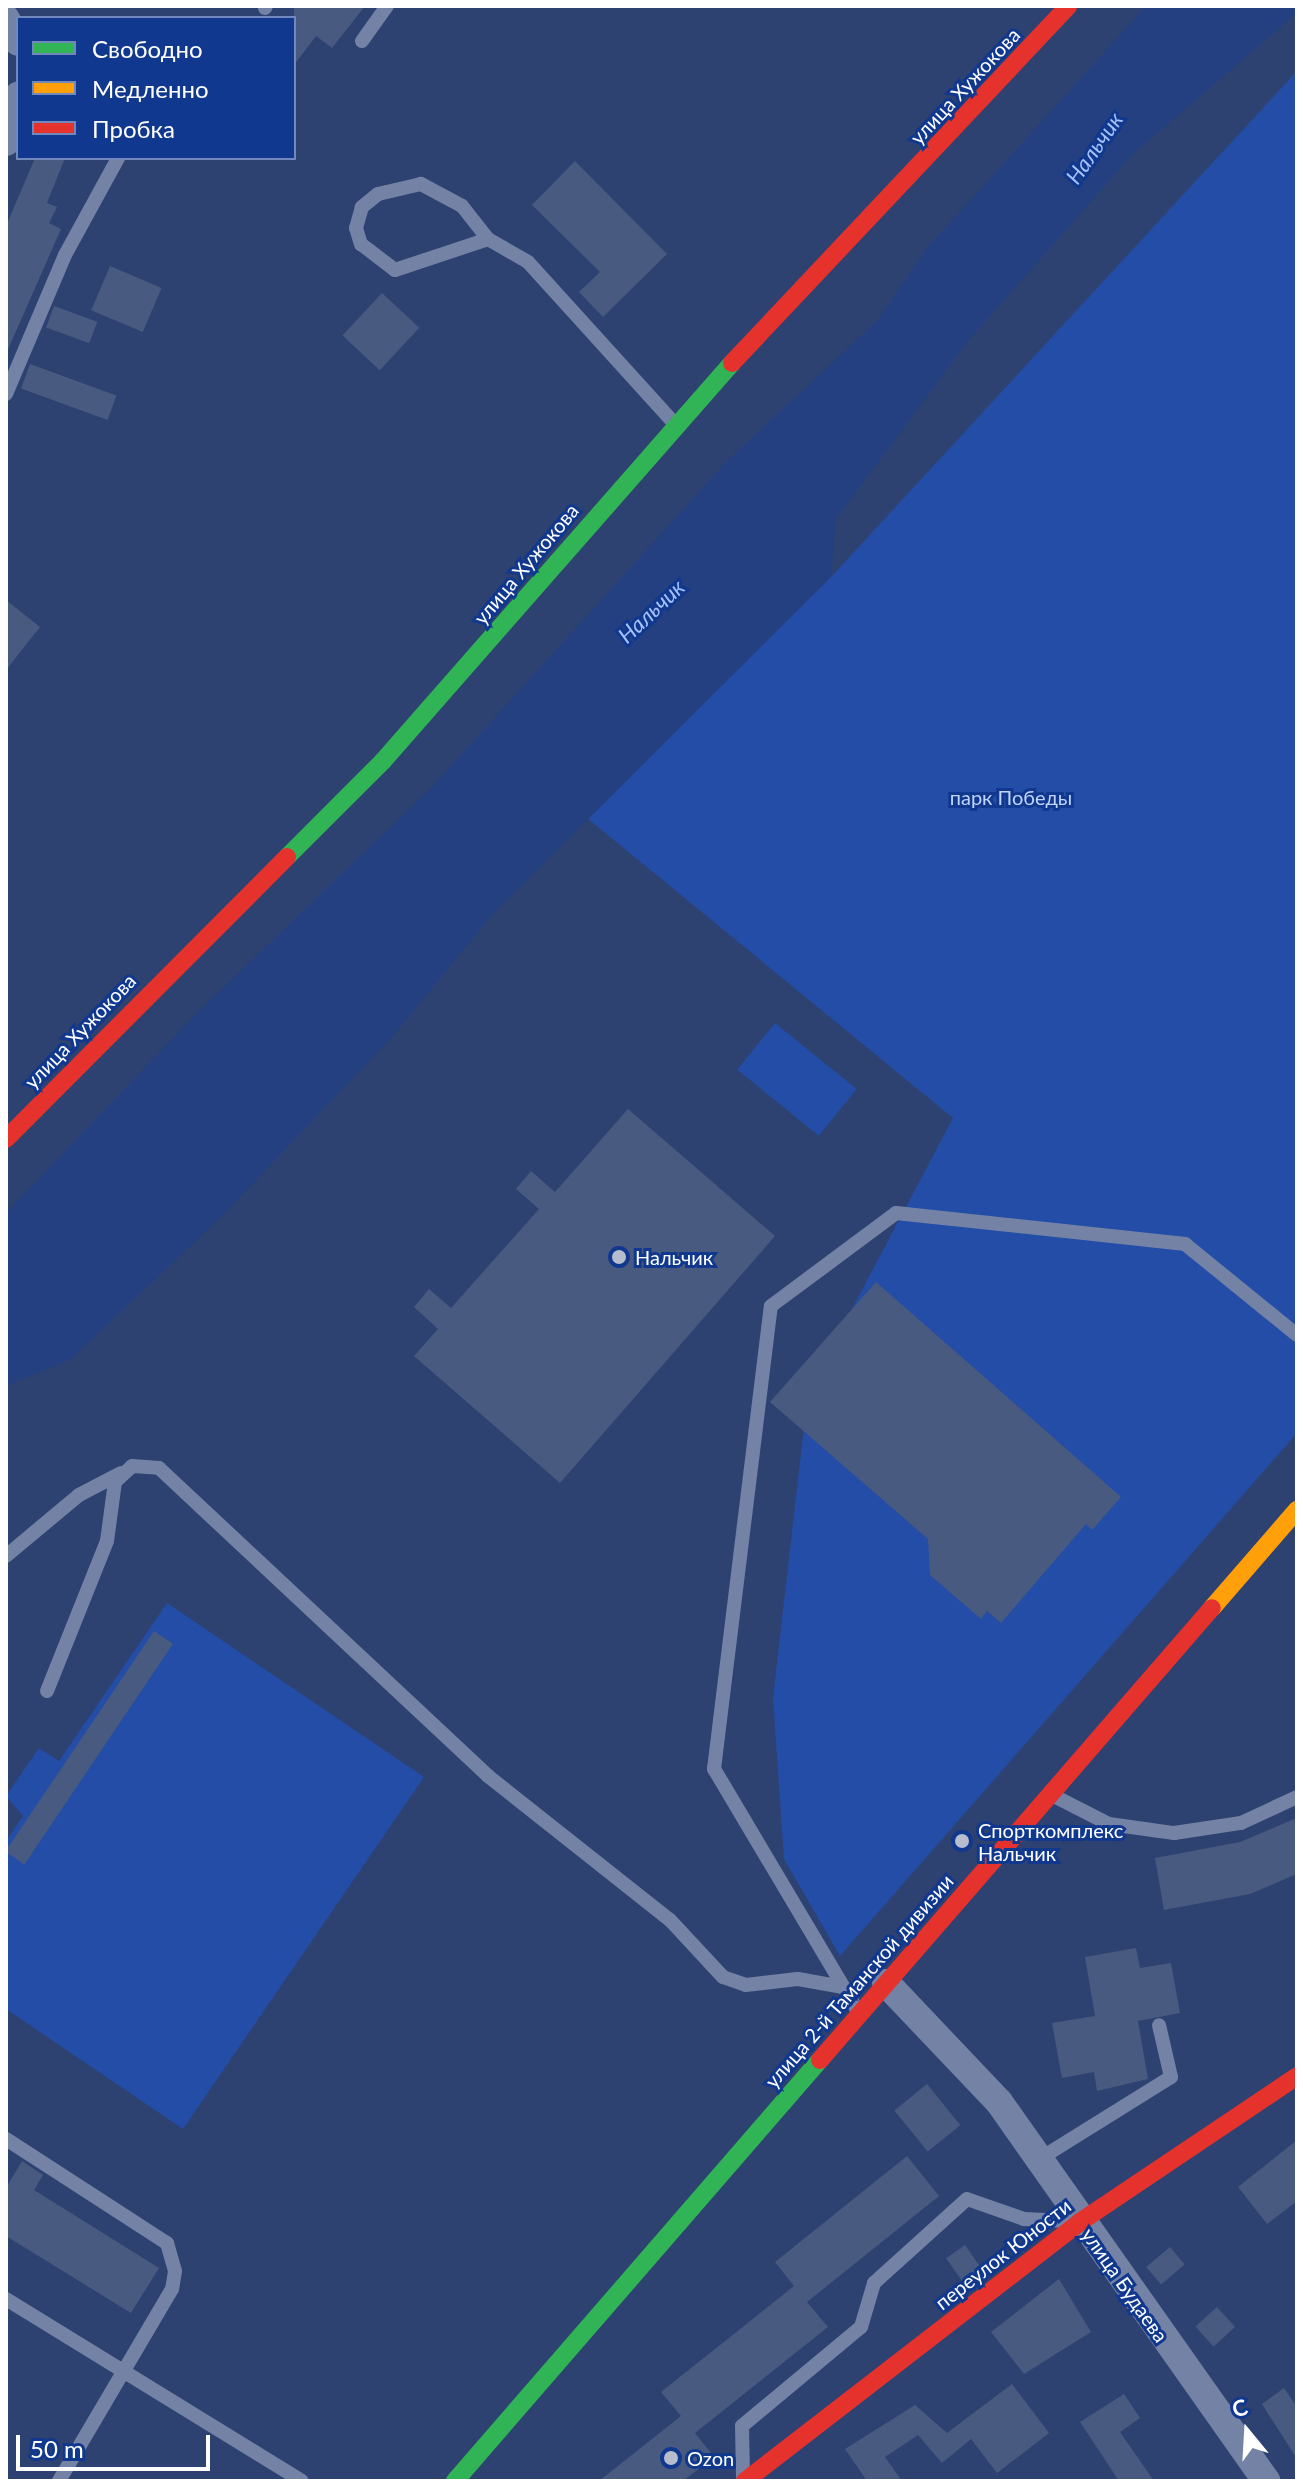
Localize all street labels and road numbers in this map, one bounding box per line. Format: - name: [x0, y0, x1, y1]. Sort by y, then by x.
- street label: улица Хужокова: [905, 23, 1025, 149]
- street label: улица Хужокова: [469, 499, 583, 629]
- street label: улица Хужокова: [19, 969, 141, 1093]
- street label: улица 2-й Таманской дивизии: [760, 1869, 958, 2093]
- street label: переулок Юности: [930, 2194, 1076, 2314]
- street label: улица Будаева: [1077, 2223, 1173, 2347]

